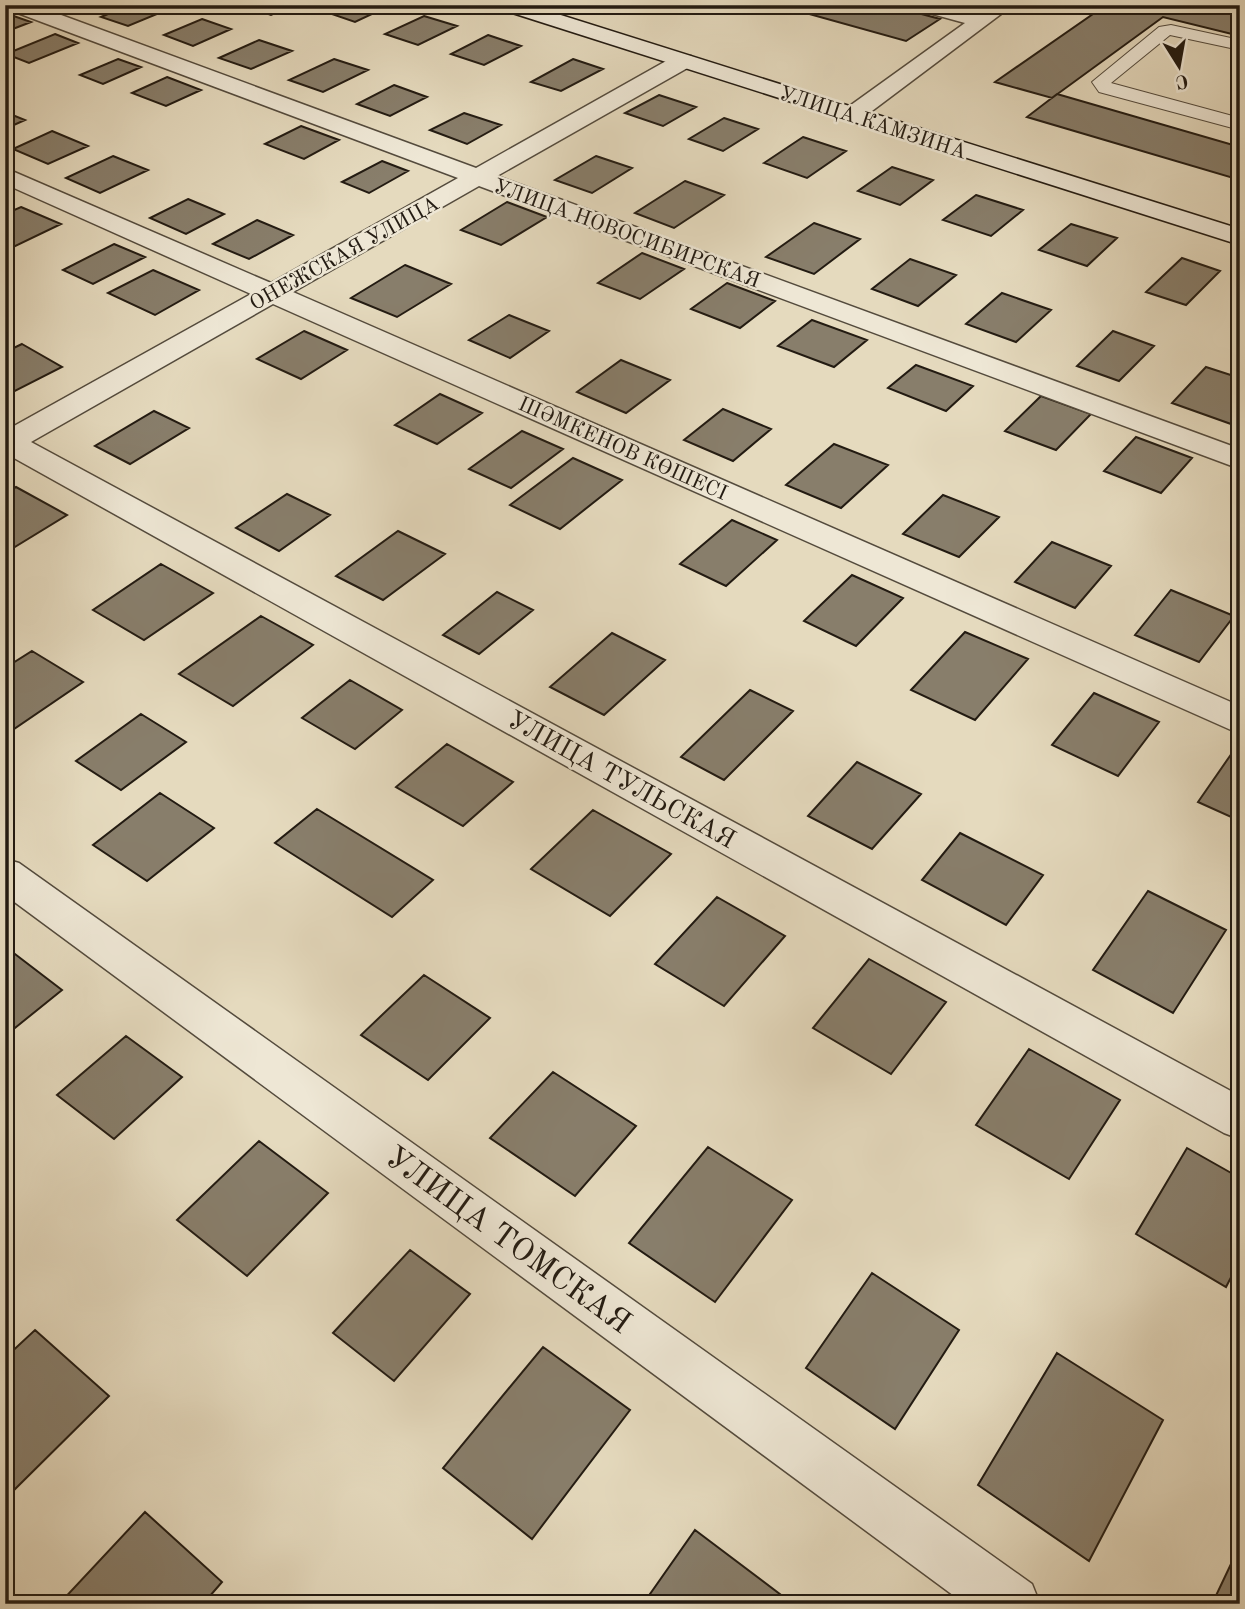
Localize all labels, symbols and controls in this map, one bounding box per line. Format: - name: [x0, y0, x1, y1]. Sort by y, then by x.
- north arrow: [1144, 32, 1214, 102]
- text: С: [1174, 70, 1190, 91]
- street label: УЛИЦА КАМЗИНА: [776, 83, 969, 164]
- street label: УЛИЦА НОВОСИБИРСКАЯ: [490, 176, 763, 293]
- street label: ОНЕЖСКАЯ УЛИЦА: [246, 193, 443, 315]
- street label: ШӘМКЕНОВ КӨШЕСІ: [515, 394, 730, 505]
- street label: УЛИЦА ТУЛЬСКАЯ: [503, 707, 739, 854]
- street label: УЛИЦА ТОМСКАЯ: [379, 1142, 636, 1341]

